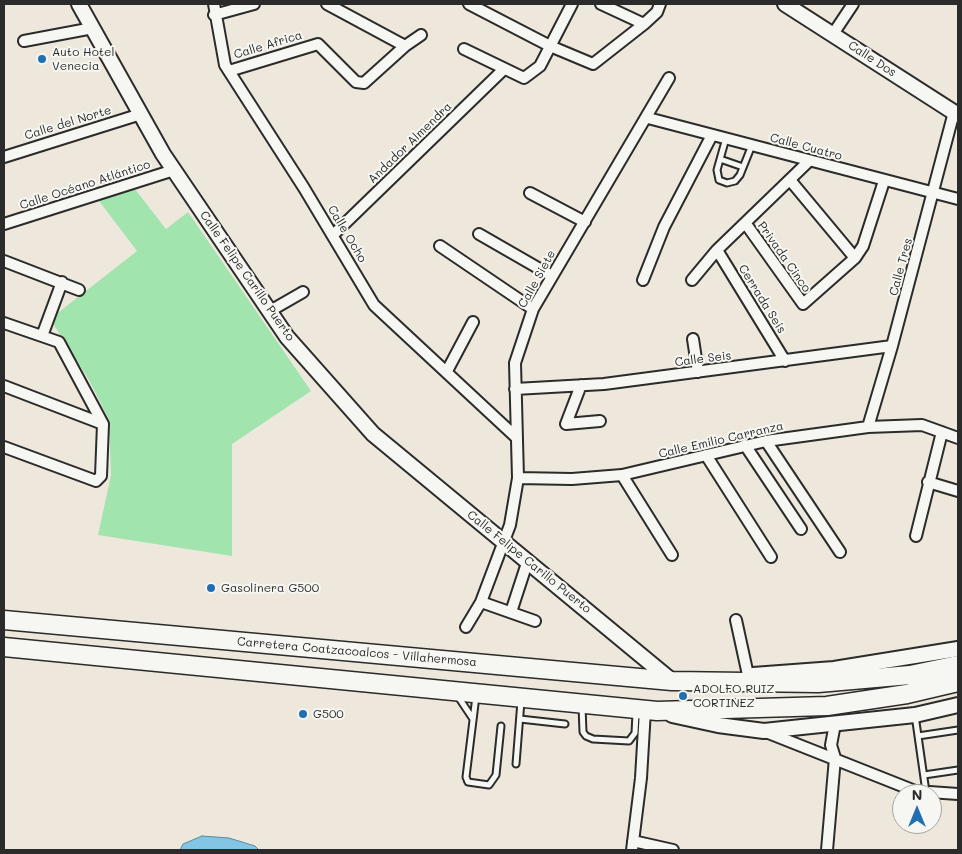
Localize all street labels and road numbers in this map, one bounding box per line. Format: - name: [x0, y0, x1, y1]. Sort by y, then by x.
- street label: Calle Africa: [232, 28, 304, 62]
- street label: Calle Dos: [845, 38, 899, 80]
- street label: Andador Almendra: [365, 99, 455, 187]
- street label: Calle del Norte: [23, 103, 113, 143]
- street label: Calle Cuatro: [768, 130, 844, 164]
- street label: Calle Océano Atlántico: [18, 157, 152, 213]
- street label: Calle Ocho: [324, 203, 370, 265]
- street label: Calle Felipe Carillo Puerto: [197, 208, 297, 344]
- street label: Privada Cinco: [754, 219, 814, 295]
- street label: Calle Tres: [886, 236, 916, 298]
- street label: Calle Siete: [515, 248, 559, 310]
- street label: Cerrada Seis: [735, 262, 789, 336]
- street label: Calle Seis: [674, 348, 732, 370]
- street label: Calle Emilio Carranza: [657, 419, 785, 461]
- street label: Calle Felipe Carillo Puerto: [464, 508, 594, 616]
- street label: Carretera Coatzacoalcos - Villahermosa: [237, 634, 477, 670]

